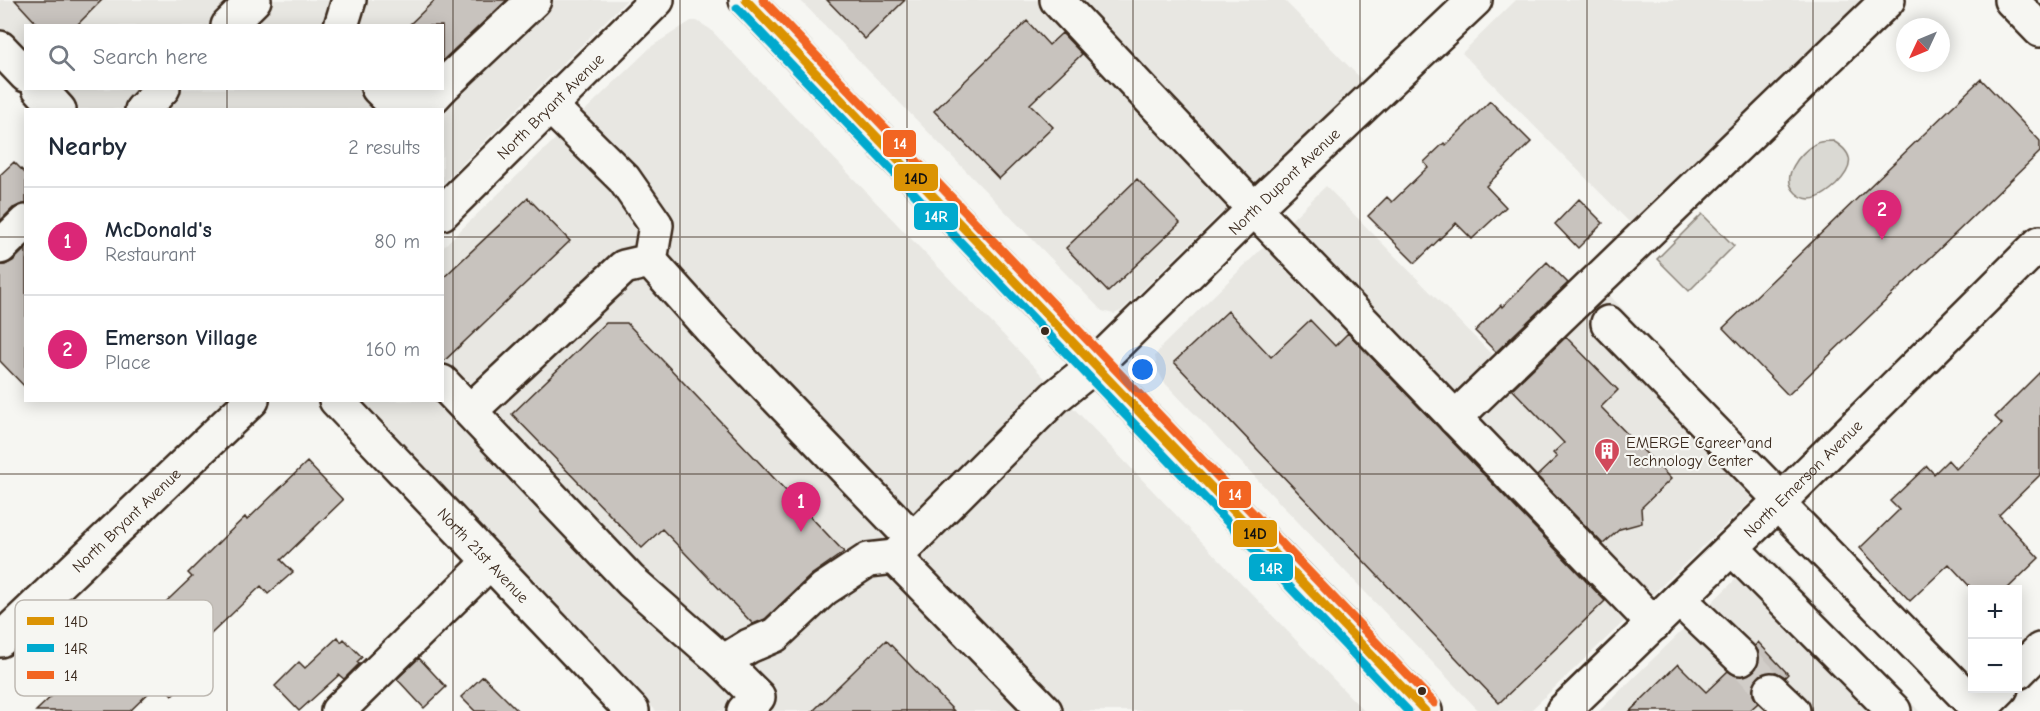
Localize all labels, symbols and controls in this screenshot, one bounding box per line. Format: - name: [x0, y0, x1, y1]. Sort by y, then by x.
- north arrow: [1896, 18, 1950, 72]
- search box: [24, 24, 444, 90]
- icon: search: [45, 41, 78, 74]
- text: Search here: [93, 44, 208, 70]
- street label: North Bryant Avenue: [494, 50, 608, 163]
- street label: North Dupont Avenue: [1225, 125, 1344, 239]
- line badge: 14: [882, 129, 917, 158]
- text: Nearby: [48, 132, 127, 162]
- text: 14: [893, 135, 907, 153]
- text: 2 results: [348, 136, 420, 159]
- line badge: 14D: [893, 163, 939, 192]
- text: 14D: [904, 170, 928, 188]
- pin: 2: [1862, 190, 1902, 240]
- line badge: 14R: [913, 202, 959, 231]
- text: 14R: [925, 208, 948, 226]
- text: McDonald's: [105, 217, 212, 243]
- text: 1: [64, 230, 71, 253]
- text: 80 m: [374, 230, 420, 253]
- text: Restaurant: [105, 243, 195, 266]
- text: Emerson Village: [105, 325, 257, 351]
- unlabelled marker: [1039, 325, 1051, 337]
- text: 2: [63, 338, 72, 361]
- text: 160 m: [366, 338, 420, 361]
- text: Place: [105, 351, 151, 374]
- your location: [1128, 355, 1157, 384]
- street label: North Emerson Avenue: [1740, 417, 1866, 541]
- place label: EMERGE Career and Technology Center: [1626, 434, 1772, 470]
- building icon: EMERGE Career and Technology Center: [1592, 436, 1622, 474]
- street label: North Bryant Avenue: [69, 465, 185, 577]
- line badge: 14: [1218, 480, 1252, 509]
- pin: 1: [782, 482, 820, 532]
- text: 14: [1228, 486, 1242, 504]
- street label: North 21st Avenue: [434, 505, 532, 607]
- line badge: 14D: [1232, 519, 1278, 548]
- text: 14D: [1243, 525, 1267, 543]
- line badge: 14R: [1248, 553, 1294, 582]
- text: 14R: [1260, 560, 1283, 578]
- map controls: [1968, 585, 2022, 693]
- button: +: [1968, 585, 2022, 639]
- legend: [15, 600, 213, 696]
- text: 14D: [64, 613, 88, 631]
- button: −: [1968, 639, 2022, 693]
- text: 14R: [64, 640, 88, 658]
- text: 14: [64, 667, 78, 685]
- unlabelled marker: [1416, 685, 1428, 697]

